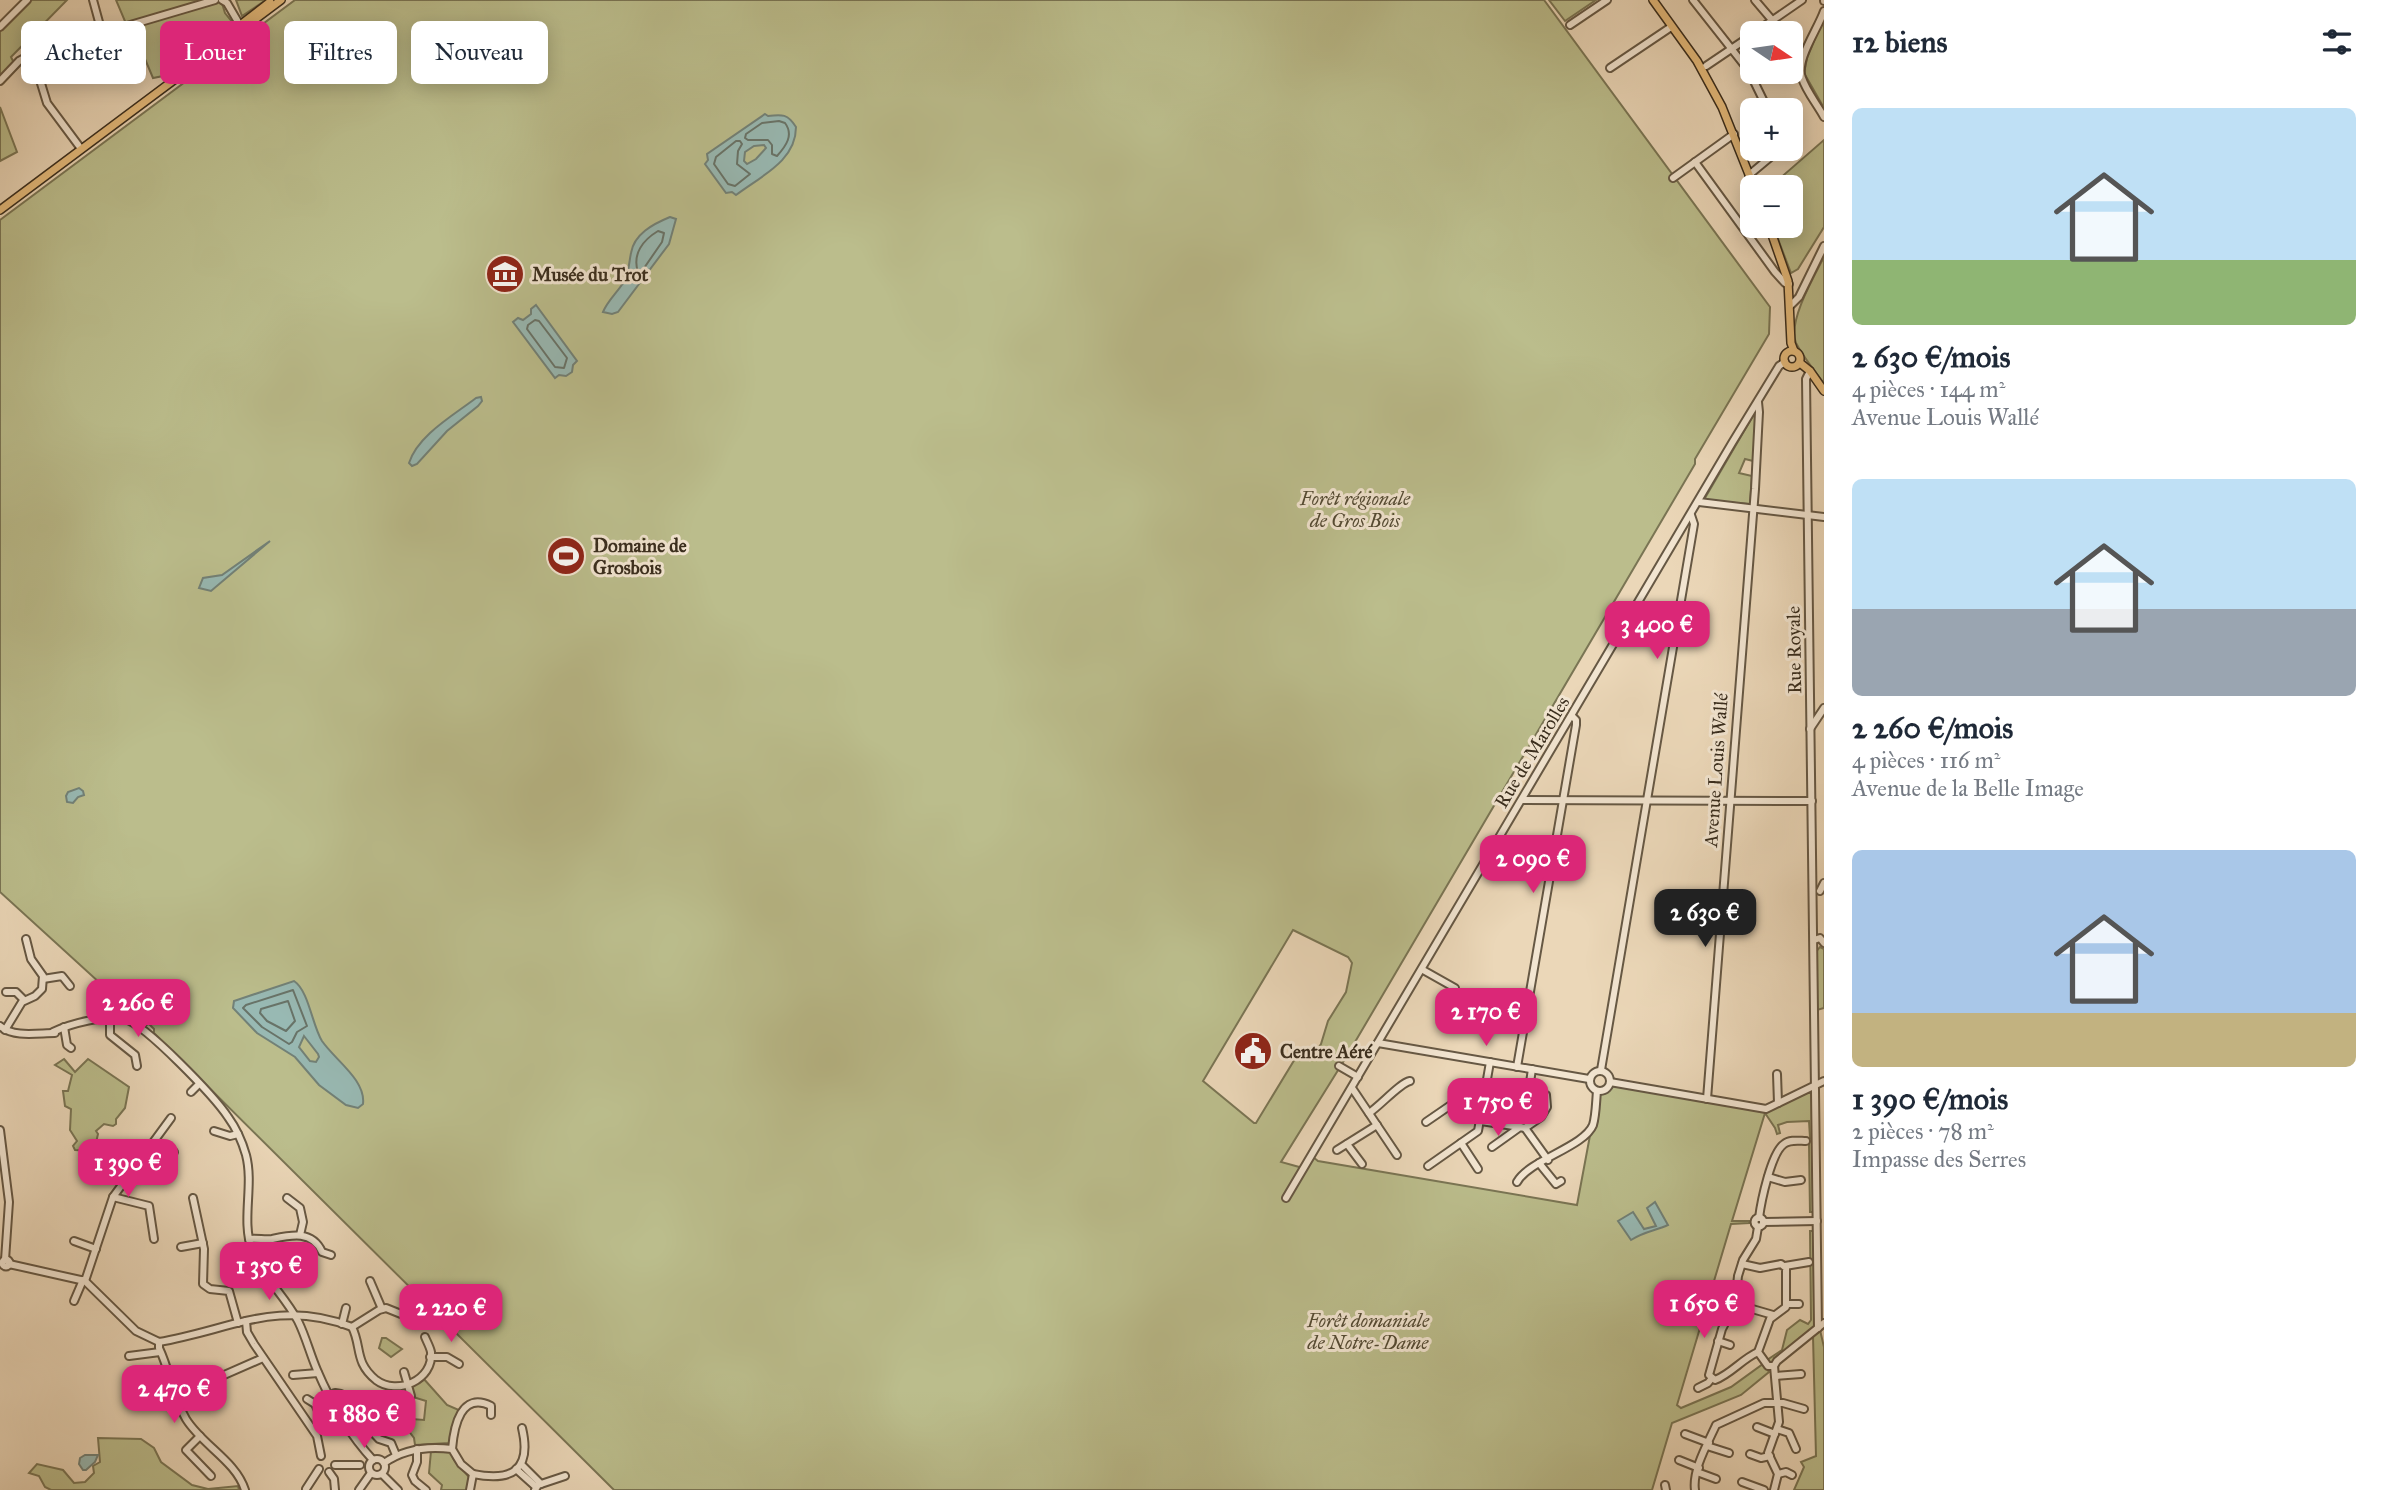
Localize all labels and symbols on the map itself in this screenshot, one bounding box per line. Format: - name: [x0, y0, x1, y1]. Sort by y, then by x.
- north arrow: [1740, 21, 1802, 84]
- museum icon: Musée du Trot: [484, 253, 526, 295]
- place label: Musée du Trot: [532, 263, 648, 286]
- park label: Forêt régionale de Gros Bois: [1299, 487, 1411, 532]
- place label: Domaine de Grosbois: [593, 534, 687, 579]
- sports icon: Domaine de Grosbois: [545, 535, 587, 577]
- pin: 3 400 €: [1592, 602, 1722, 661]
- street label: Rue Royale: [1782, 606, 1806, 694]
- street label: Rue de Marolles: [1490, 692, 1574, 812]
- street label: Avenue Louis Wallé: [1699, 692, 1733, 849]
- pin: 2 090 €: [1468, 836, 1598, 895]
- pin: 2 630 €: [1640, 890, 1770, 949]
- pin: 2 260 €: [73, 979, 203, 1039]
- pin: 2 170 €: [1421, 988, 1551, 1048]
- public building icon: Centre Aéré: [1232, 1030, 1274, 1072]
- place label: Centre Aéré: [1280, 1040, 1373, 1063]
- pin: 1 750 €: [1433, 1078, 1563, 1138]
- pin: 1 390 €: [63, 1140, 193, 1199]
- pin: 1 350 €: [204, 1242, 334, 1302]
- pin: 1 650 €: [1639, 1280, 1769, 1340]
- pin: 2 220 €: [386, 1284, 516, 1344]
- park label: Forêt domaniale de Notre-Dame: [1306, 1309, 1430, 1354]
- pin: 2 470 €: [109, 1366, 239, 1425]
- pin: 1 880 €: [299, 1390, 429, 1450]

